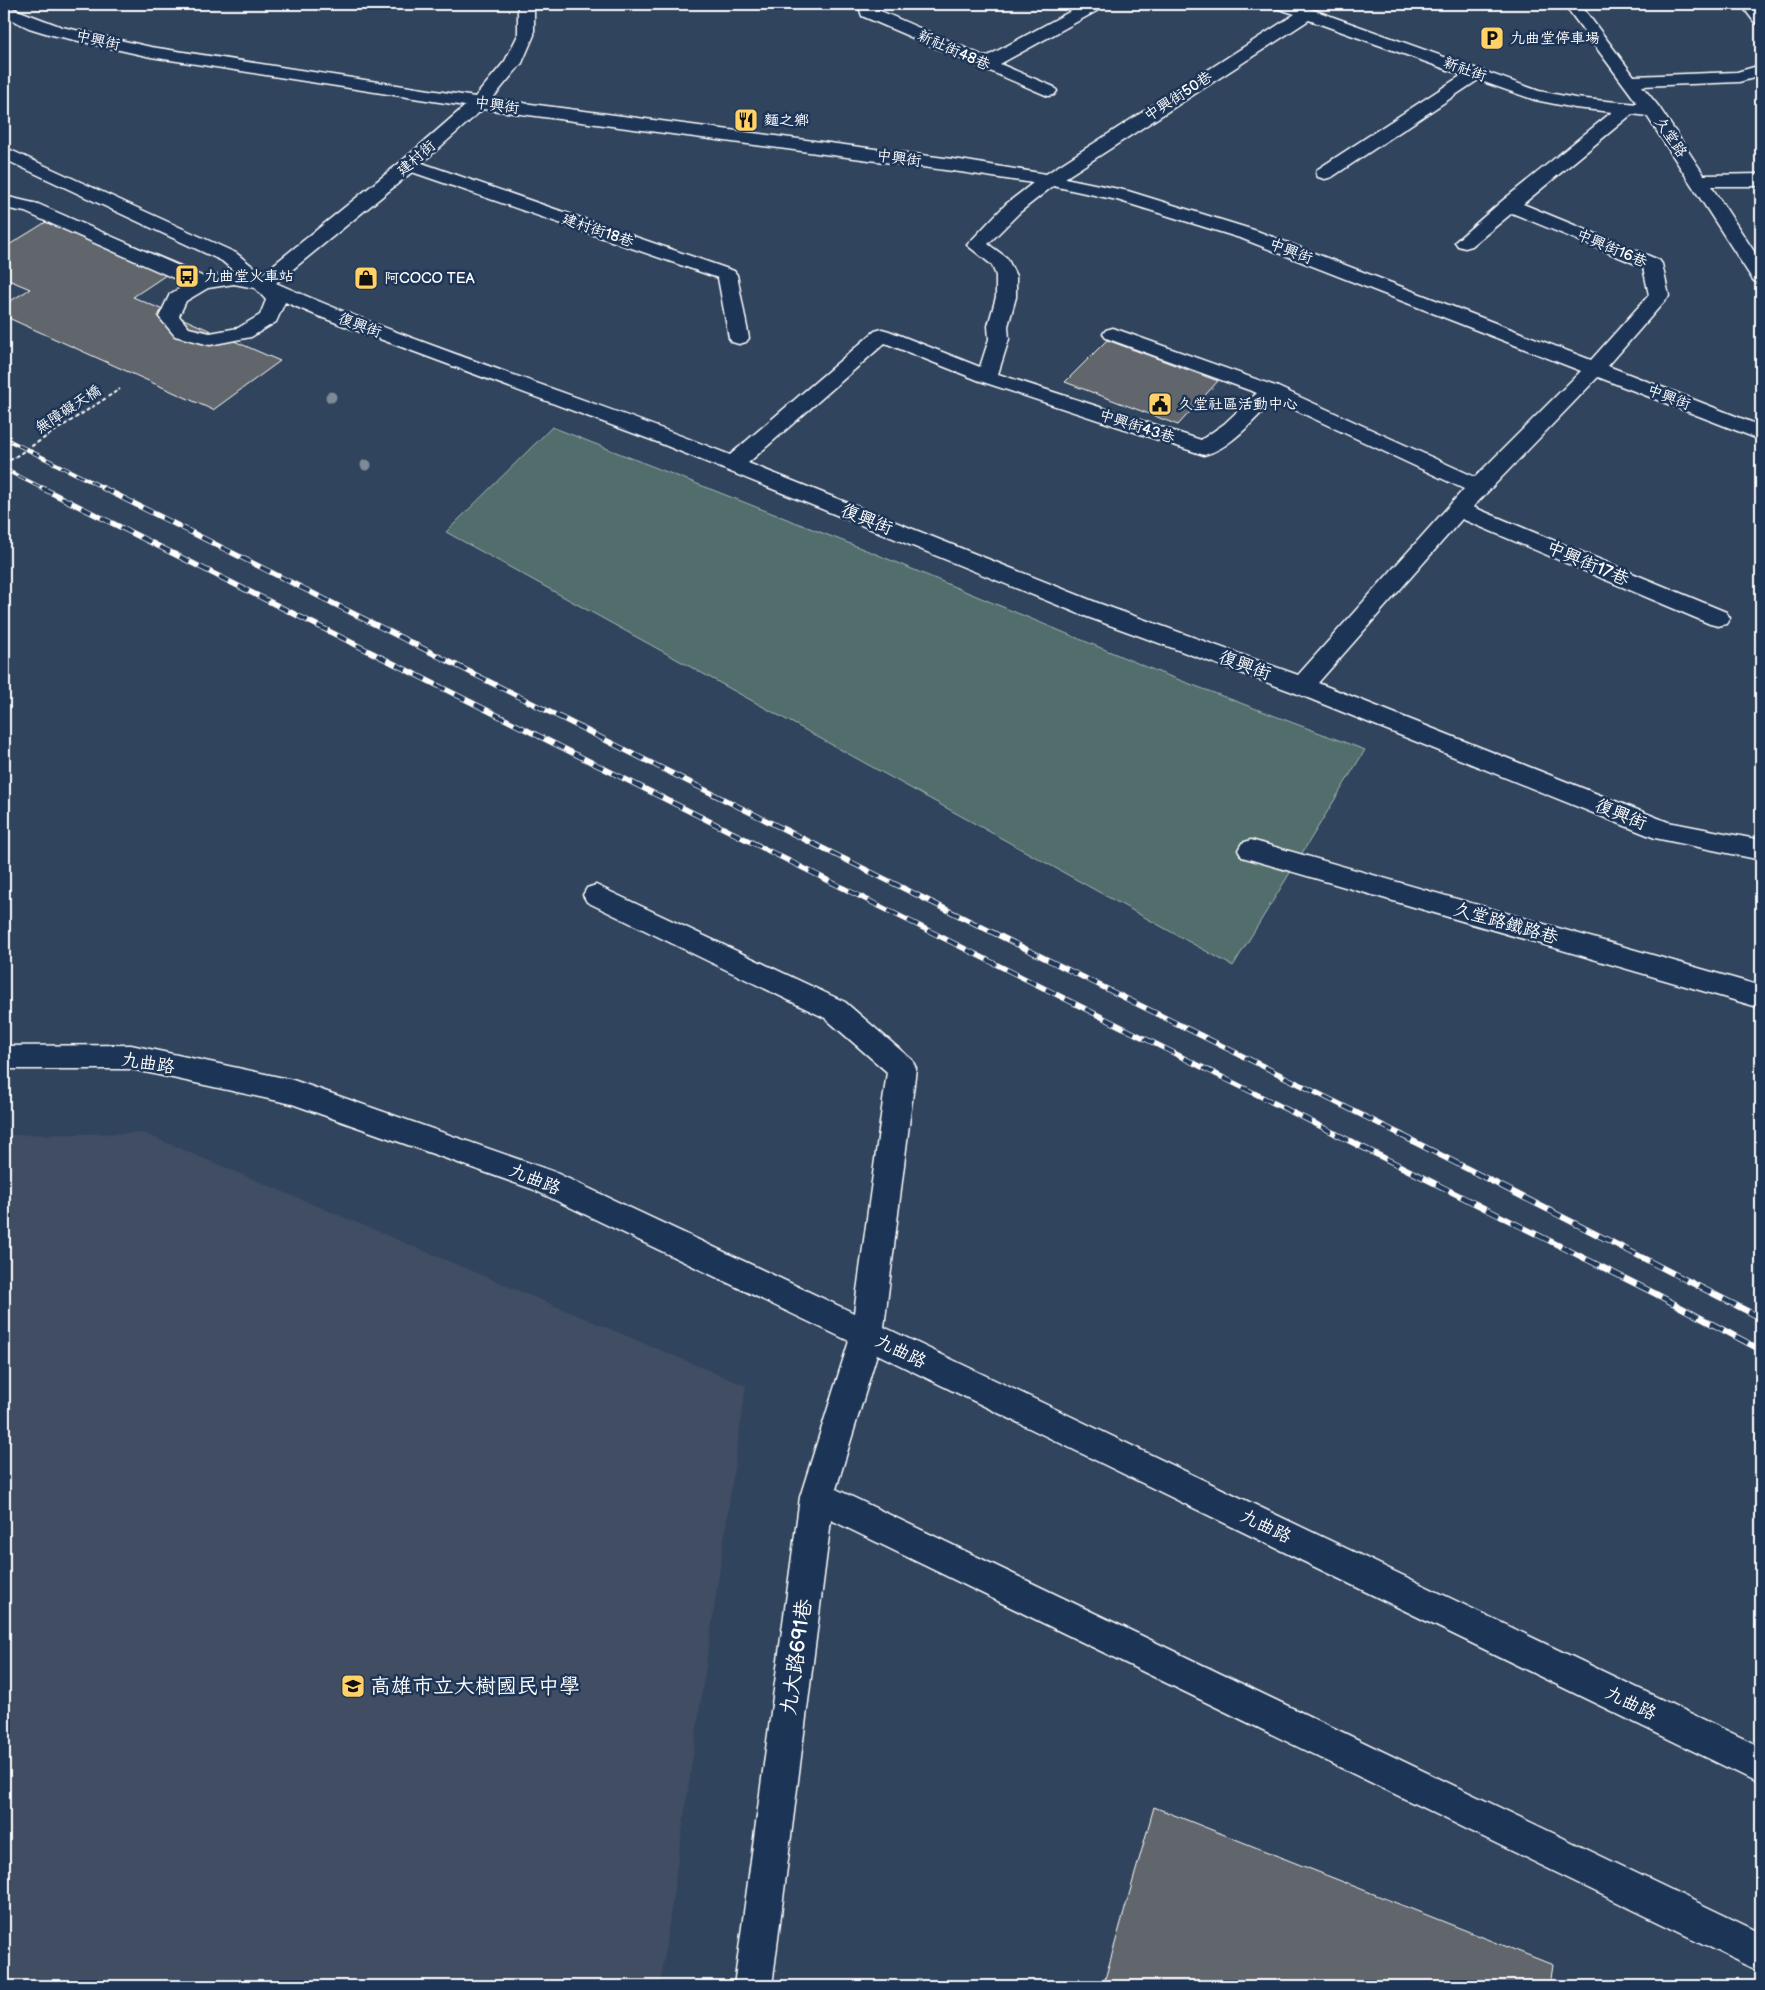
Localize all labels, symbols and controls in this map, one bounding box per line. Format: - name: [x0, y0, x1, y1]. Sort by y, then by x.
- parking icon: 九曲堂停車場: [1479, 25, 1505, 51]
- street label: 中興街: [74, 26, 122, 55]
- street label: 新社街48巷: [914, 26, 993, 75]
- place label: 九曲堂停車場: [1510, 29, 1600, 48]
- street label: 新社街: [1440, 53, 1489, 86]
- street label: 中興街50巷: [1141, 67, 1216, 125]
- street label: 中興街: [473, 93, 521, 118]
- restaurant icon: 麵之鄉: [733, 107, 759, 133]
- place label: 麵之鄉: [764, 111, 809, 130]
- street label: 久堂路: [1650, 113, 1691, 161]
- street label: 建村街: [393, 136, 440, 180]
- street label: 中興街: [875, 146, 923, 171]
- street label: 建村街18巷: [559, 209, 636, 252]
- street label: 中興街16巷: [1574, 225, 1650, 272]
- street label: 中興街: [1266, 235, 1315, 268]
- bus stop icon: 九曲堂火車站: [174, 263, 200, 289]
- shop icon: 阿COCO TEA: [353, 265, 379, 291]
- place label: 九曲堂火車站: [204, 267, 294, 286]
- place label: 阿COCO TEA: [384, 269, 476, 288]
- street label: 復興街: [335, 309, 384, 342]
- street label: 無障礙天橋: [32, 381, 105, 438]
- street label: 中興街: [1644, 381, 1693, 414]
- public building icon: 久堂社區活動中心: [1147, 391, 1173, 417]
- place label: 久堂社區活動中心: [1178, 395, 1298, 414]
- street label: 中興街43巷: [1097, 405, 1177, 448]
- street label: 復興街: [838, 500, 896, 539]
- street label: 中興街17巷: [1543, 537, 1632, 590]
- street label: 復興街: [1216, 646, 1274, 685]
- street label: 復興街: [1592, 795, 1650, 834]
- street label: 久堂路鐵路巷: [1451, 899, 1561, 948]
- street label: 九曲路: [120, 1049, 176, 1078]
- street label: 九曲路: [506, 1160, 564, 1199]
- street label: 九曲路: [872, 1330, 930, 1373]
- street label: 九曲路: [1237, 1505, 1295, 1548]
- street label: 九大路691巷: [776, 1597, 817, 1717]
- school or university icon: 高雄市立大樹國民中學: [340, 1673, 366, 1699]
- place label: 高雄市立大樹國民中學: [370, 1674, 580, 1699]
- street label: 九曲路: [1602, 1682, 1660, 1725]

